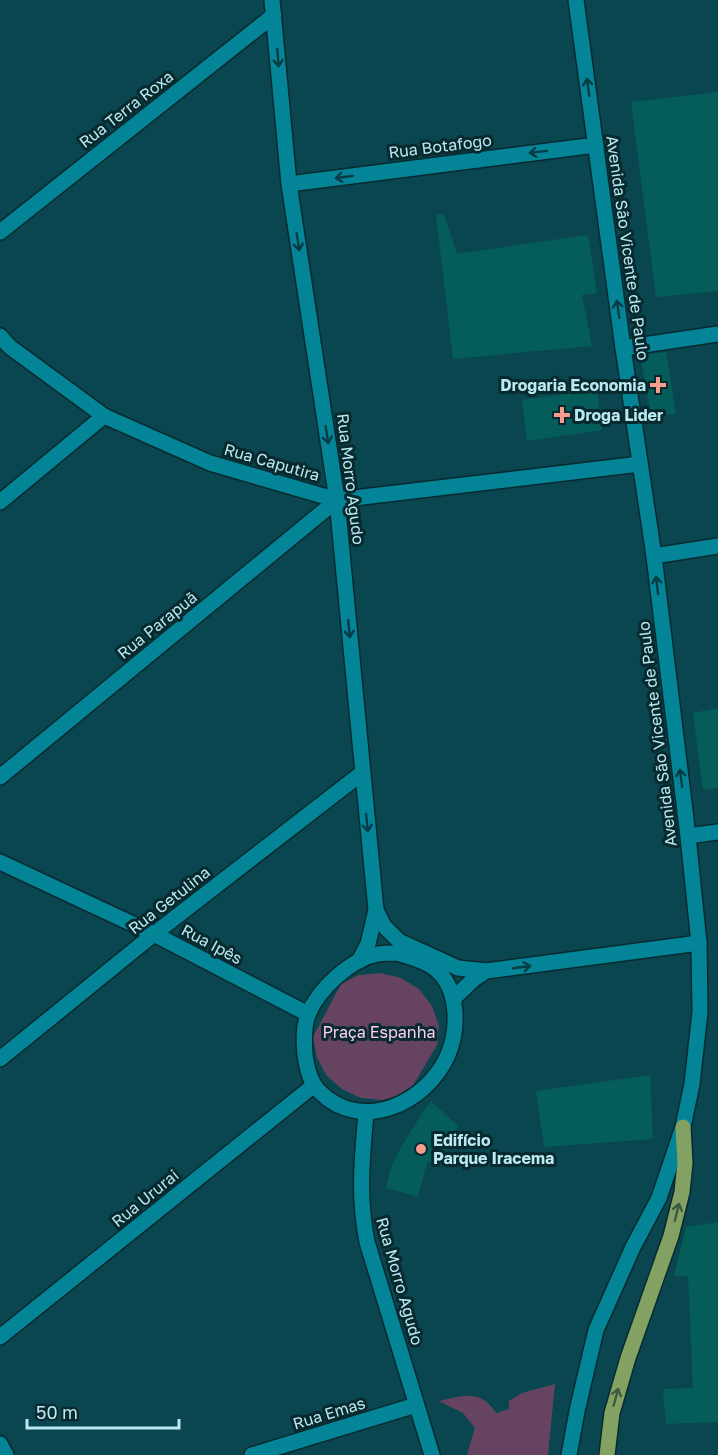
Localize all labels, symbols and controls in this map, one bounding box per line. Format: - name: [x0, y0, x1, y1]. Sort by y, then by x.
- one-way arrow: [273, 48, 284, 68]
- street label: Rua Terra Roxa: [75, 66, 177, 152]
- one-way arrow: [582, 77, 593, 97]
- street label: Rua Botafogo: [387, 130, 493, 162]
- street label: Avenida São Vicente de Paulo: [602, 134, 654, 362]
- one-way arrow: [528, 147, 548, 158]
- one-way arrow: [335, 172, 355, 183]
- one-way arrow: [292, 232, 303, 251]
- one-way arrow: [612, 299, 623, 319]
- place label: Drogaria Economia: [500, 375, 646, 395]
- marker: Drogaria Economia: [651, 378, 665, 392]
- place label: Droga Lider: [574, 405, 663, 425]
- marker: Droga Lider: [555, 408, 569, 422]
- street label: Rua Morro Agudo: [333, 412, 369, 546]
- one-way arrow: [322, 424, 333, 444]
- street label: Rua Caputira: [222, 439, 322, 485]
- one-way arrow: [652, 575, 663, 595]
- street label: Rua Parapuã: [113, 587, 201, 663]
- one-way arrow: [344, 618, 355, 638]
- street label: Avenida São Vicente de Paulo: [633, 620, 681, 848]
- one-way arrow: [676, 769, 687, 789]
- one-way arrow: [362, 812, 373, 832]
- street label: Rua Getulina: [124, 862, 214, 938]
- street label: Rua Ipês: [178, 920, 246, 968]
- one-way arrow: [512, 961, 532, 972]
- park label: Praça Espanha: [322, 1022, 436, 1042]
- place label: Edifício Parque Iracema: [433, 1130, 554, 1168]
- marker: Edifício Parque Iracema: [414, 1142, 428, 1156]
- street label: Rua Ururai: [108, 1165, 182, 1231]
- one-way arrow: [672, 1203, 684, 1222]
- street label: Rua Morro Agudo: [372, 1215, 428, 1347]
- one-way arrow: [611, 1388, 622, 1407]
- scale bar: [27, 1392, 178, 1430]
- street label: Rua Emas: [290, 1393, 368, 1433]
- text: 50 m: [36, 1401, 78, 1423]

